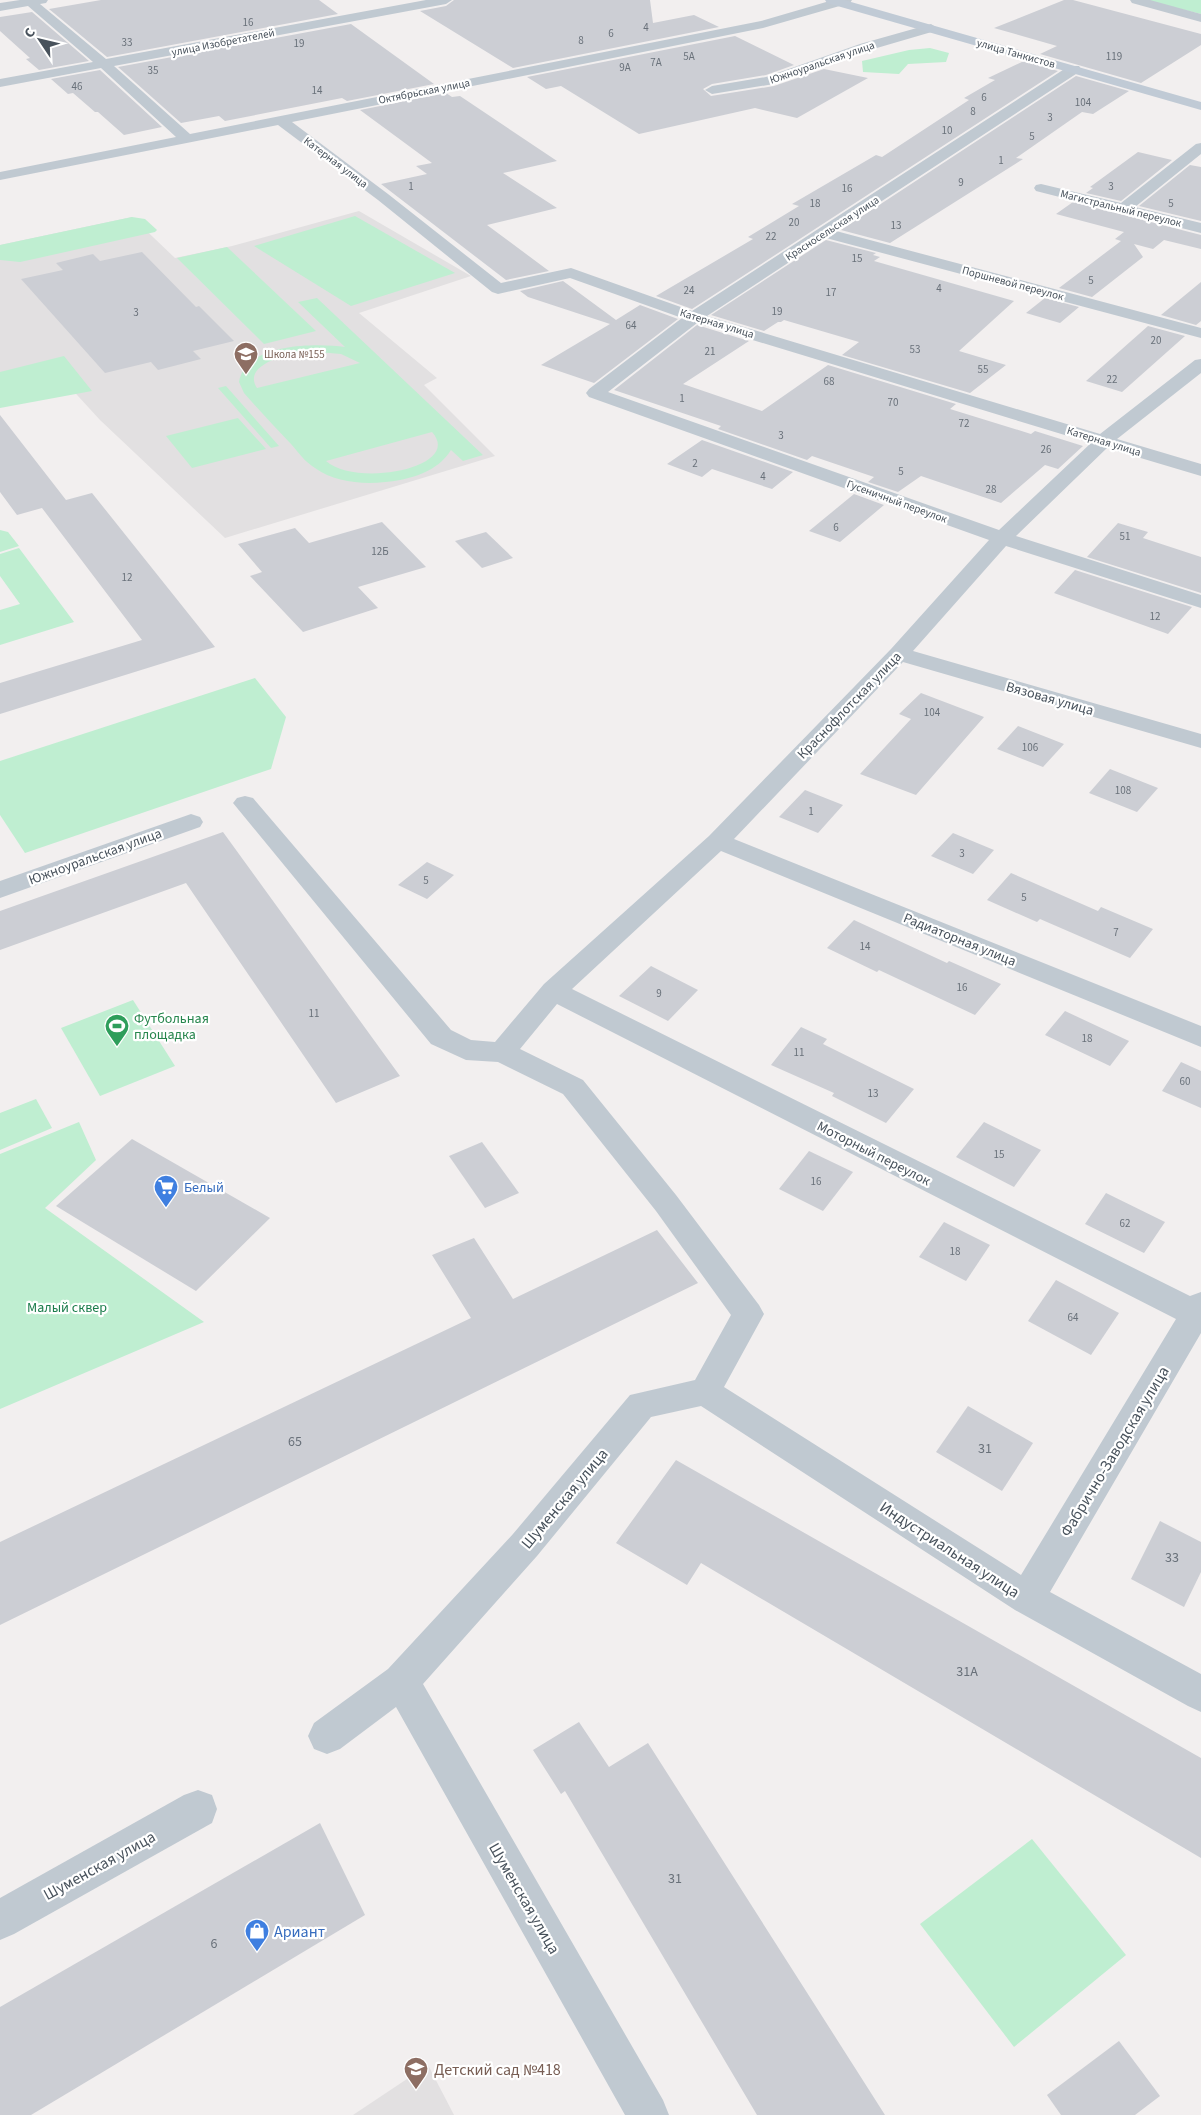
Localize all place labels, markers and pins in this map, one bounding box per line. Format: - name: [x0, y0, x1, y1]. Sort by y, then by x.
- school or university icon: Школа №155: [233, 341, 259, 375]
- place label: Школа №155: [264, 347, 325, 362]
- place label: Футбольная площадка: [134, 1009, 209, 1045]
- sports icon: Футбольная площадка: [104, 1013, 130, 1047]
- supermarket icon: Белый: [153, 1174, 179, 1208]
- place label: Белый: [184, 1178, 224, 1198]
- shop icon: Ариант: [244, 1918, 270, 1952]
- place label: Ариант: [274, 1921, 325, 1943]
- school or university icon: Детский сад №418: [403, 2056, 429, 2090]
- place label: Детский сад №418: [434, 2059, 561, 2081]

